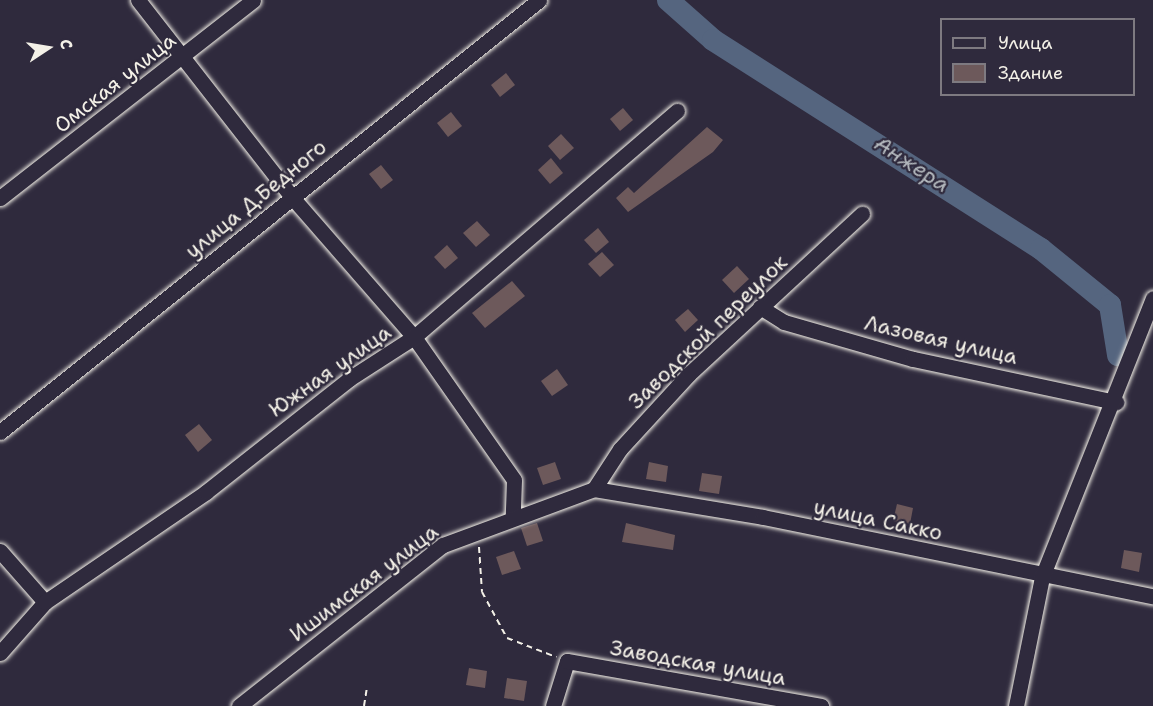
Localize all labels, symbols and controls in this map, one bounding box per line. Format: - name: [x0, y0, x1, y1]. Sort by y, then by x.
- north arrow: [18, 18, 78, 78]
- legend: [940, 18, 1135, 96]
- street label: Омская улица: [49, 28, 181, 138]
- text: Улица: [998, 31, 1052, 55]
- text: С: [55, 37, 77, 51]
- text: Здание: [998, 61, 1063, 85]
- water label: Анжера: [870, 130, 954, 198]
- street label: улица Д.Бедного: [180, 134, 332, 264]
- street label: Заводской переулок: [623, 250, 793, 414]
- street label: Лазовая улица: [862, 310, 1020, 370]
- street label: Южная улица: [264, 320, 396, 422]
- street label: улица Сакко: [811, 494, 945, 546]
- street label: Ишимская улица: [285, 519, 443, 647]
- street label: Заводская улица: [608, 635, 788, 691]

